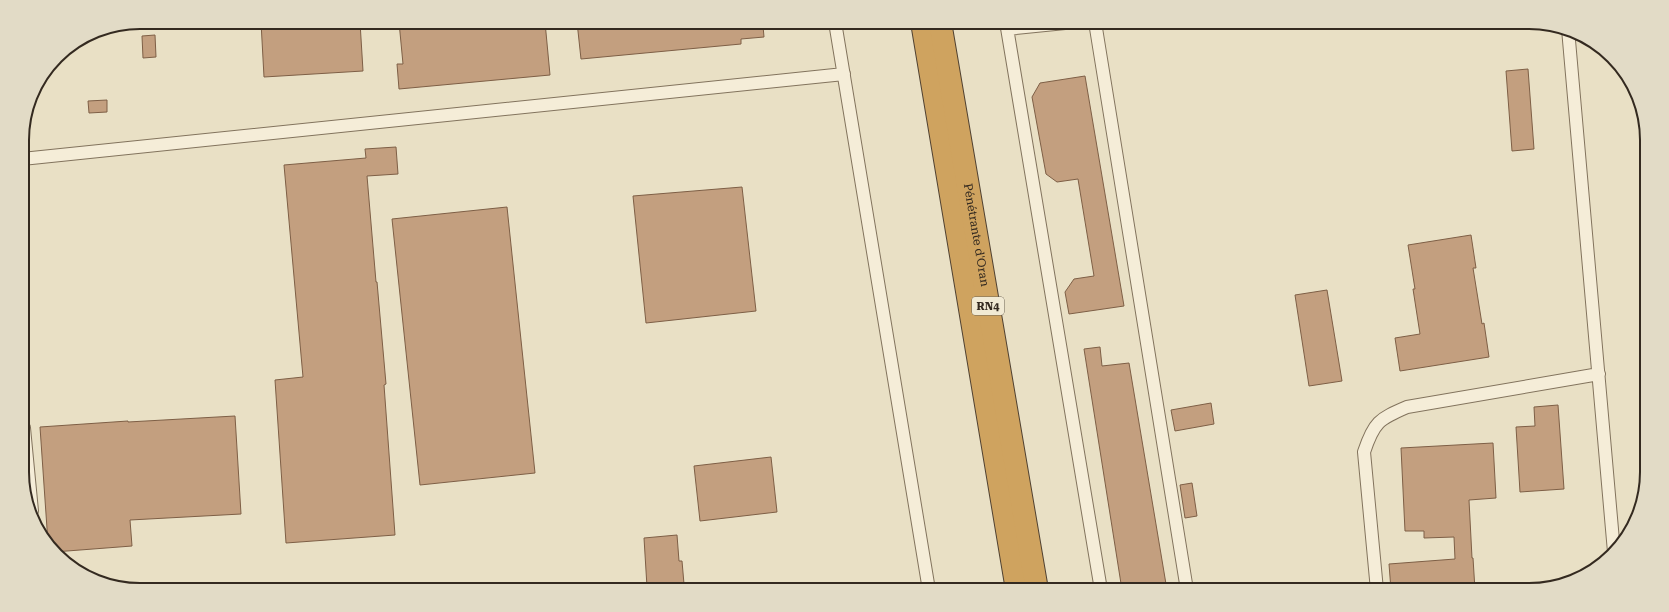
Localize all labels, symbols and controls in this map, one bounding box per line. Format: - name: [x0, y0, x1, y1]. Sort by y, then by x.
- street label: Pénétrante d'Oran: [961, 182, 992, 288]
- road number: RN4: [972, 297, 1004, 315]

